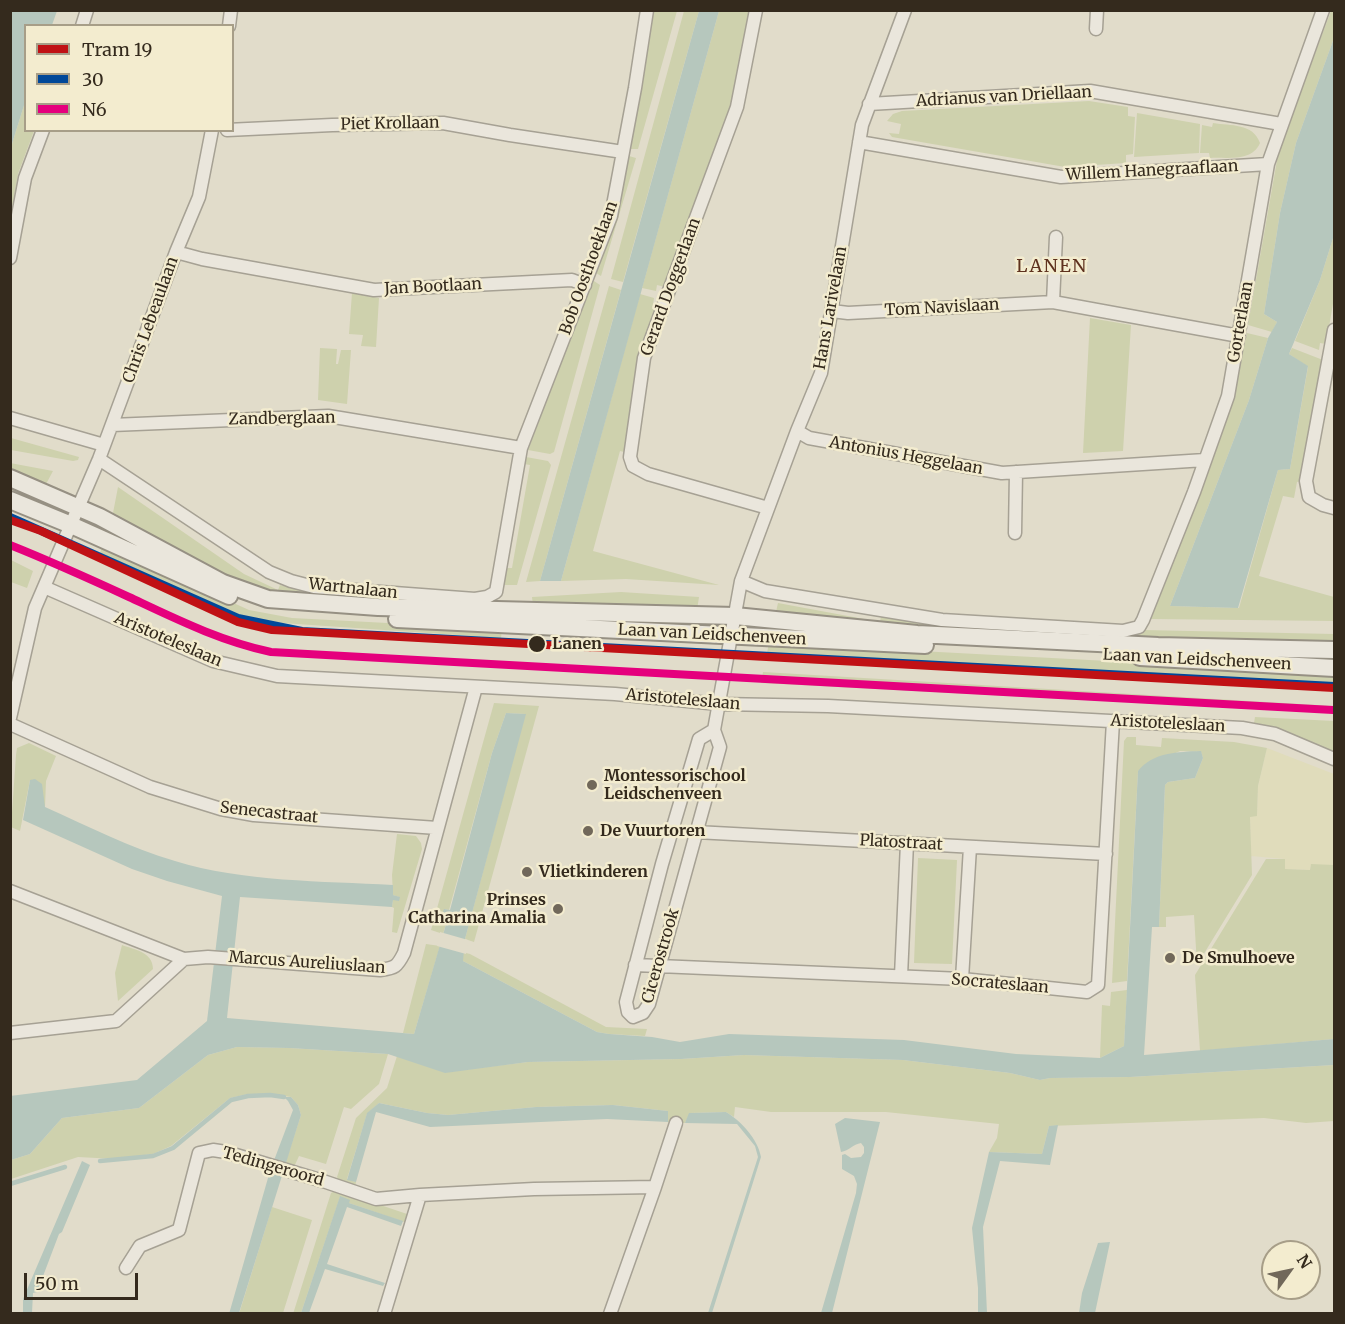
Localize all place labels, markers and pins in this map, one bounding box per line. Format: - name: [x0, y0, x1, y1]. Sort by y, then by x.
- marker: Lanen: [527, 634, 547, 654]
- place label: Lanen: [552, 634, 602, 654]
- place label: Montessorischool Leidschenveen: [604, 766, 746, 804]
- marker: Montessorischool Leidschenveen: [585, 778, 599, 792]
- place label: De Vuurtoren: [600, 821, 705, 841]
- marker: De Vuurtoren: [581, 824, 595, 838]
- place label: Vlietkinderen: [539, 862, 648, 882]
- marker: Vlietkinderen: [520, 865, 534, 879]
- place label: Prinses Catharina Amalia: [408, 890, 546, 928]
- marker: Prinses Catharina Amalia: [551, 902, 565, 916]
- place label: De Smulhoeve: [1182, 948, 1295, 968]
- marker: De Smulhoeve: [1163, 951, 1177, 965]

